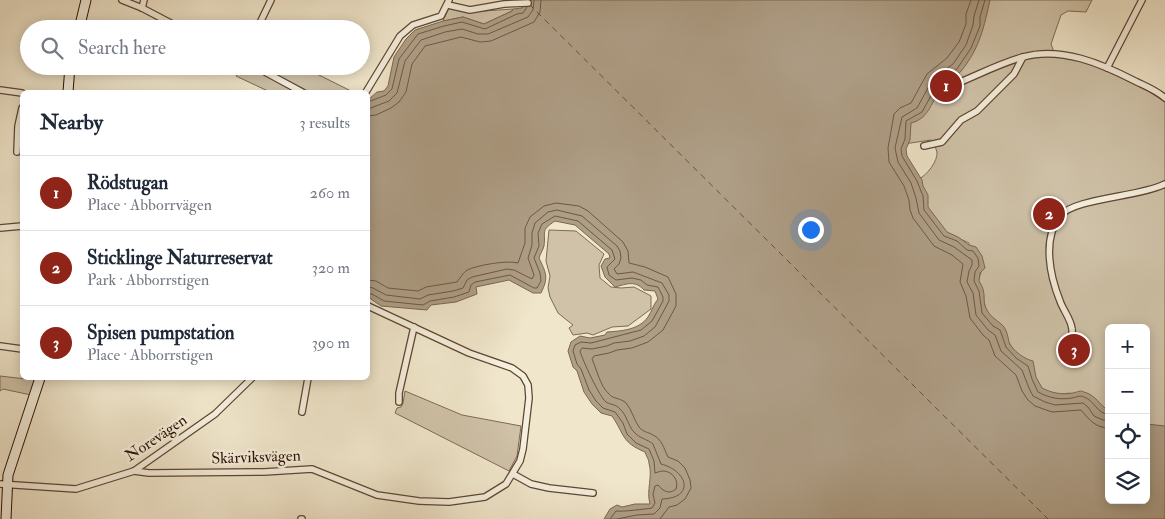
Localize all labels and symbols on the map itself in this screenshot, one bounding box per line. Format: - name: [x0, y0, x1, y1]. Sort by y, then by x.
- pin: 1: [930, 67, 962, 105]
- pin: 2: [1033, 195, 1065, 233]
- your location: [798, 217, 824, 243]
- pin: 3: [1058, 331, 1090, 369]
- street label: Norevägen: [121, 410, 191, 466]
- street label: Skärviksvägen: [211, 445, 301, 469]

